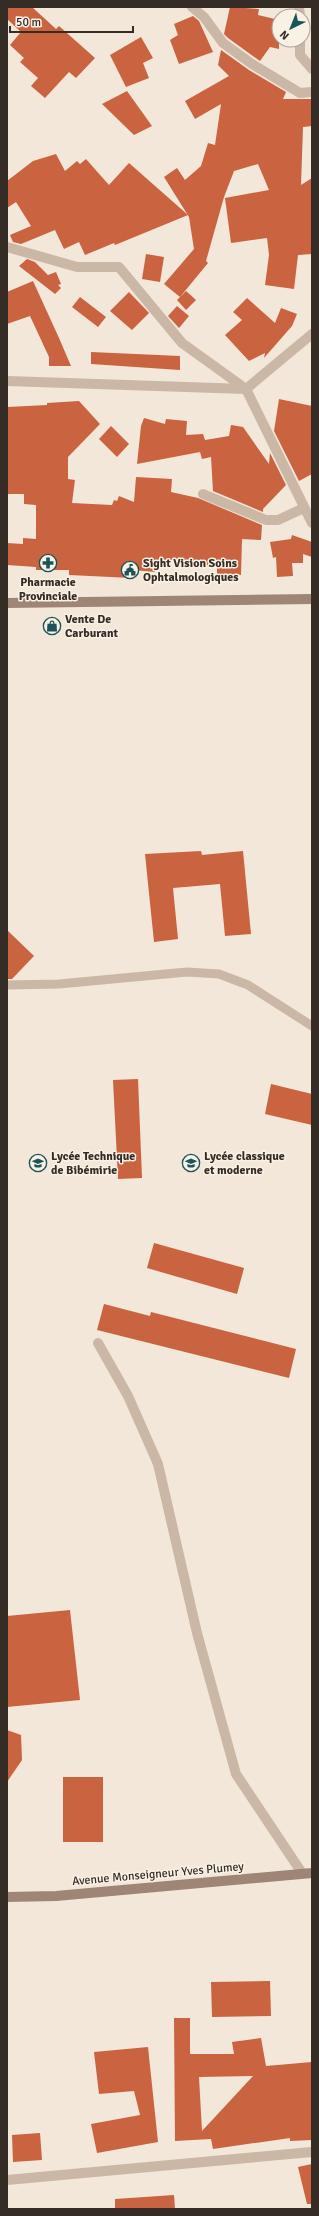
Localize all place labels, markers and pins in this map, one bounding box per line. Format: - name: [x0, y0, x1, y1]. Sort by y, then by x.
- pharmacy icon: Pharmacie Provinciale: [38, 553, 58, 573]
- place label: Sight Vision Soins Ophtalmologiques: [143, 556, 239, 585]
- public building icon: Sight Vision Soins Ophtalmologiques: [120, 560, 140, 580]
- place label: Pharmacie Provinciale: [19, 575, 77, 604]
- place label: Vente De Carburant: [65, 612, 119, 641]
- shop icon: Vente De Carburant: [42, 616, 62, 636]
- place label: Lycée Technique de Bibémirie: [51, 1149, 135, 1178]
- place label: Lycée classique et moderne: [204, 1149, 285, 1178]
- school or university icon: Lycée Technique de Bibémirie: [28, 1153, 48, 1173]
- school or university icon: Lycée classique et moderne: [181, 1153, 201, 1173]

